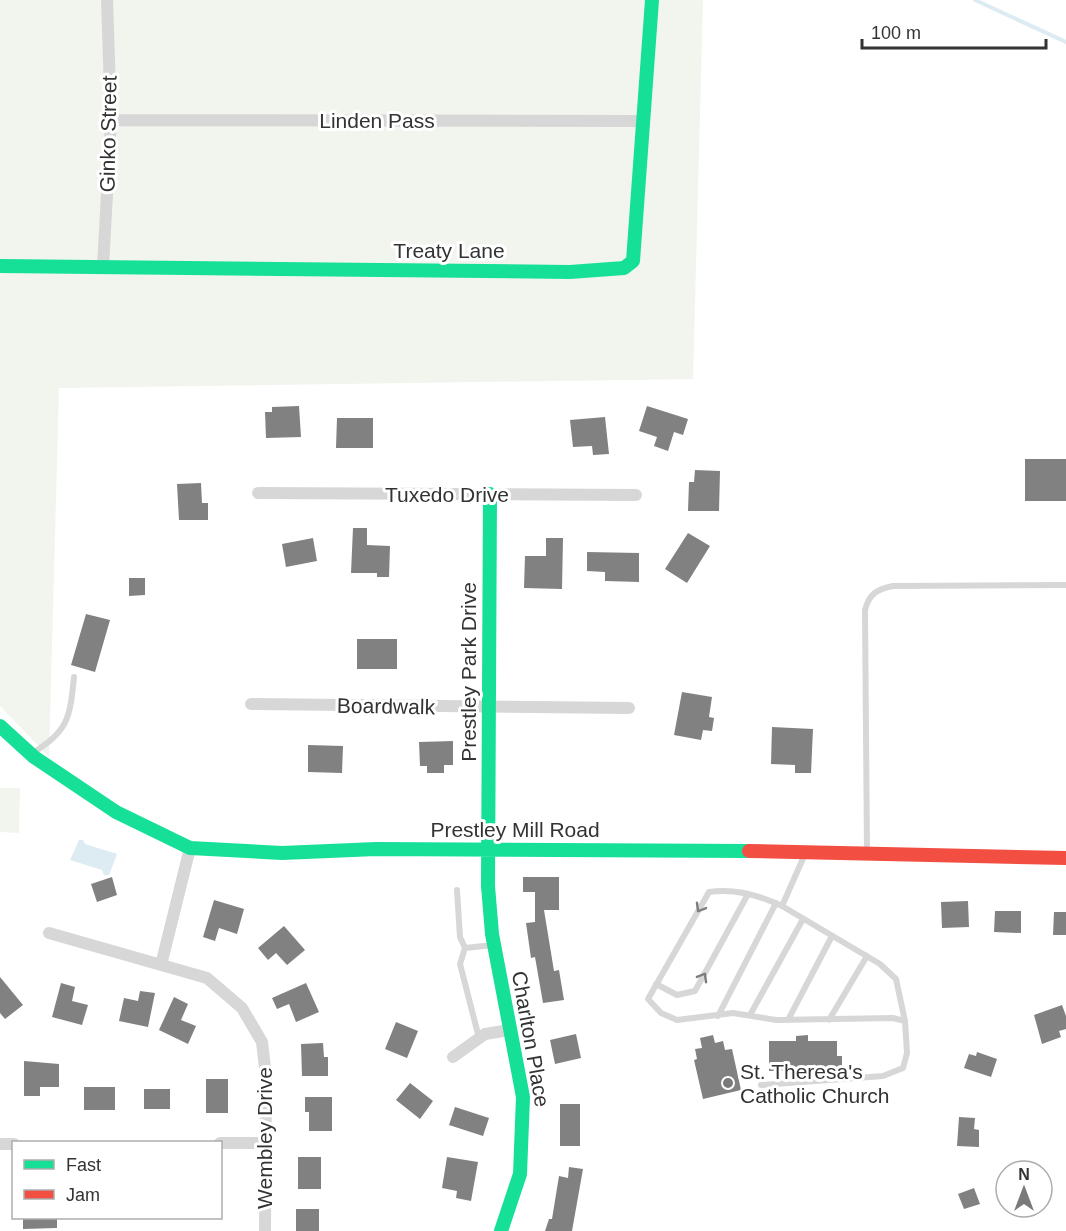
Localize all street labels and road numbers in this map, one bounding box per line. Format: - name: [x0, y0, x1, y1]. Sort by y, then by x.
- street label: Ginko Street: [95, 75, 121, 193]
- street label: Linden Pass: [319, 109, 435, 132]
- street label: Treaty Lane: [393, 239, 505, 262]
- street label: Tuxedo Drive: [385, 483, 509, 506]
- street label: Prestley Park Drive: [457, 582, 480, 762]
- street label: Boardwalk: [337, 694, 436, 718]
- street label: Prestley Mill Road: [430, 818, 600, 841]
- street label: Charlton Place: [508, 969, 554, 1109]
- street label: Wembley Drive: [253, 1067, 276, 1209]

